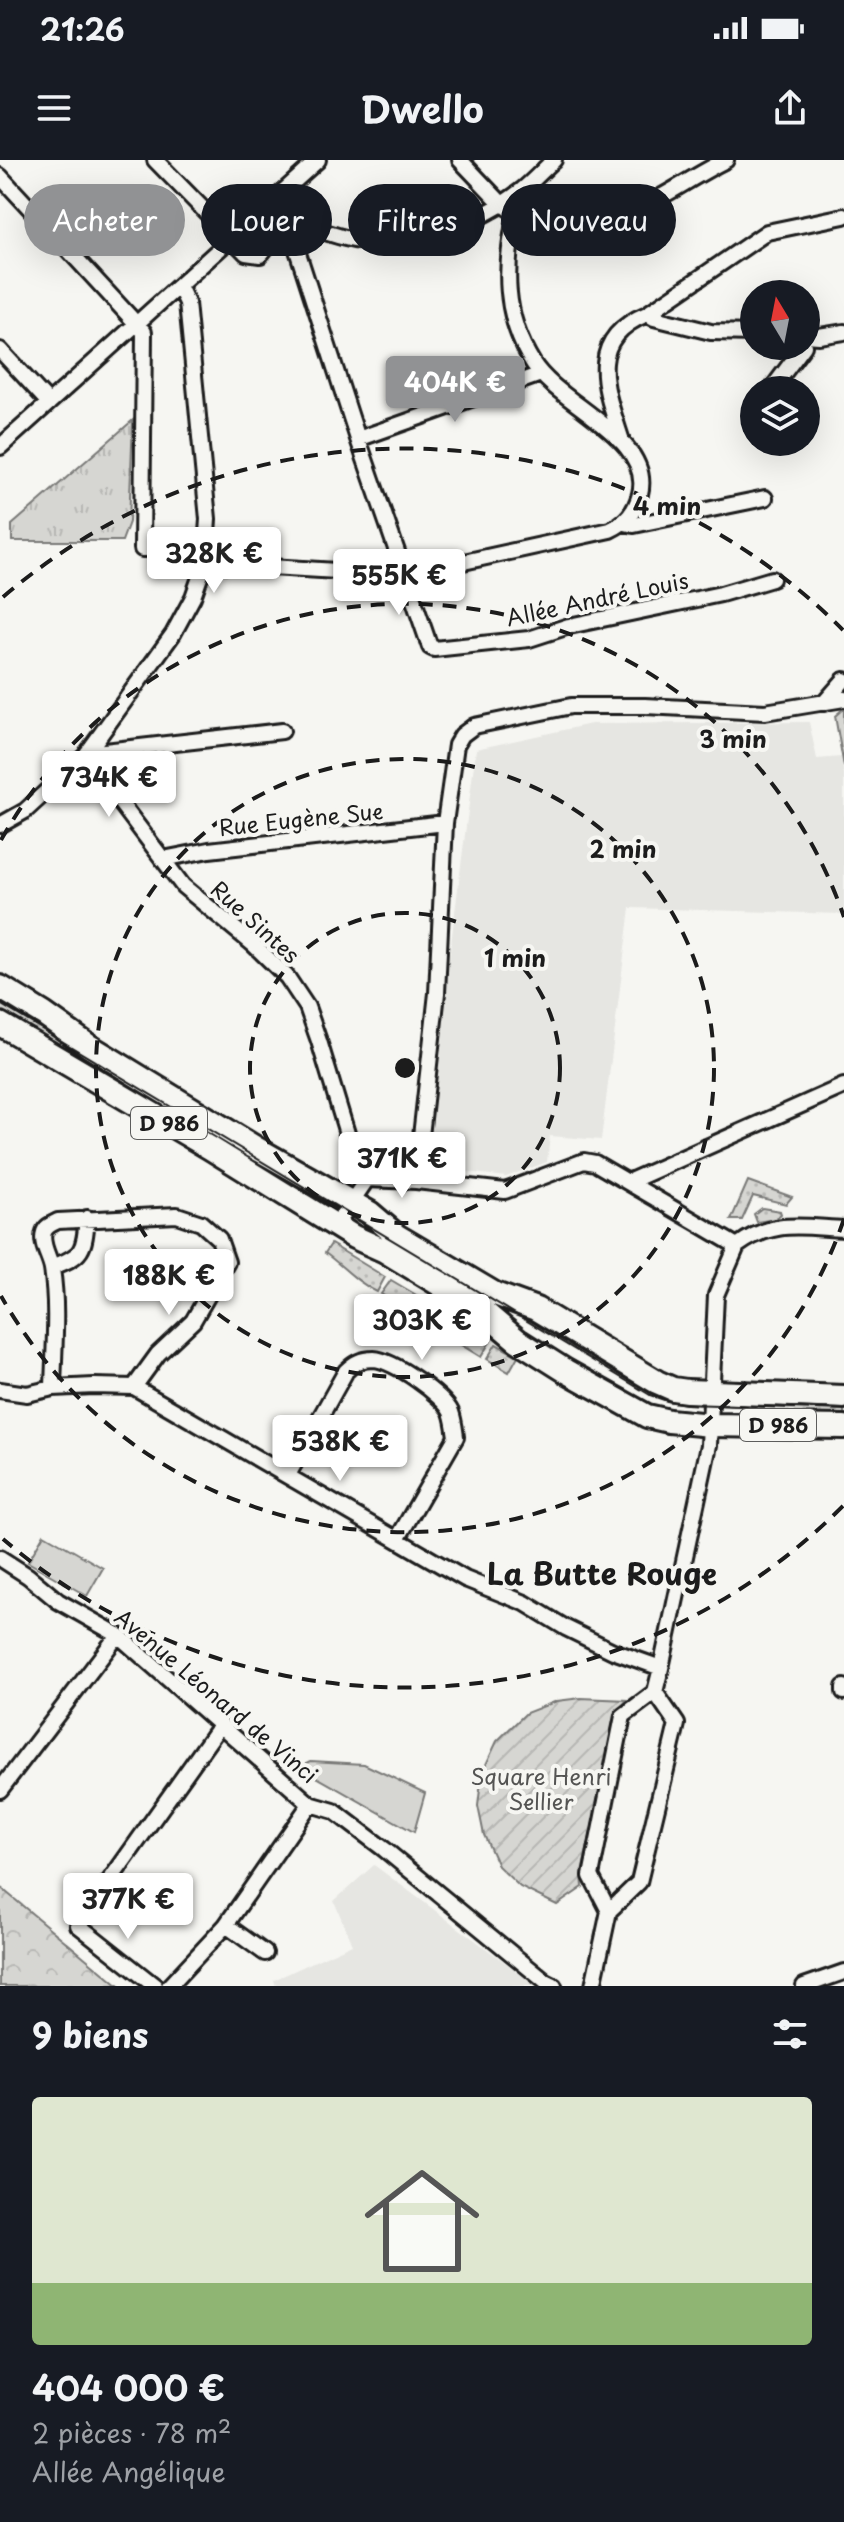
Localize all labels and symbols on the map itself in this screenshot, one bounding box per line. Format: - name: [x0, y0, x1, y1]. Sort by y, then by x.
- north arrow: [740, 280, 820, 360]
- pin: 404K €: [390, 356, 520, 424]
- text: 4 min: [633, 487, 701, 523]
- pin: 328K €: [149, 527, 279, 595]
- pin: 555K €: [334, 549, 464, 617]
- street label: Allée André Louis: [503, 563, 691, 633]
- text: 3 min: [699, 720, 767, 756]
- pin: 734K €: [44, 751, 174, 819]
- street label: Rue Eugène Sue: [217, 793, 385, 843]
- text: 2 min: [589, 830, 657, 866]
- street label: Rue Sintes: [204, 872, 308, 970]
- text: 1 min: [484, 939, 546, 975]
- centre of rings: [391, 1054, 419, 1082]
- road number: D 986: [131, 1107, 207, 1139]
- pin: 371K €: [337, 1132, 467, 1200]
- pin: 188K €: [104, 1249, 234, 1317]
- pin: 303K €: [357, 1294, 487, 1362]
- road number: D 986: [740, 1409, 816, 1441]
- pin: 538K €: [275, 1415, 405, 1483]
- district label: La Butte Rouge: [487, 1550, 717, 1595]
- street label: Avenue Léonard de Vinci: [108, 1600, 326, 1790]
- park label: Square Henri Sellier: [471, 1759, 611, 1817]
- pin: 377K €: [63, 1873, 193, 1941]

